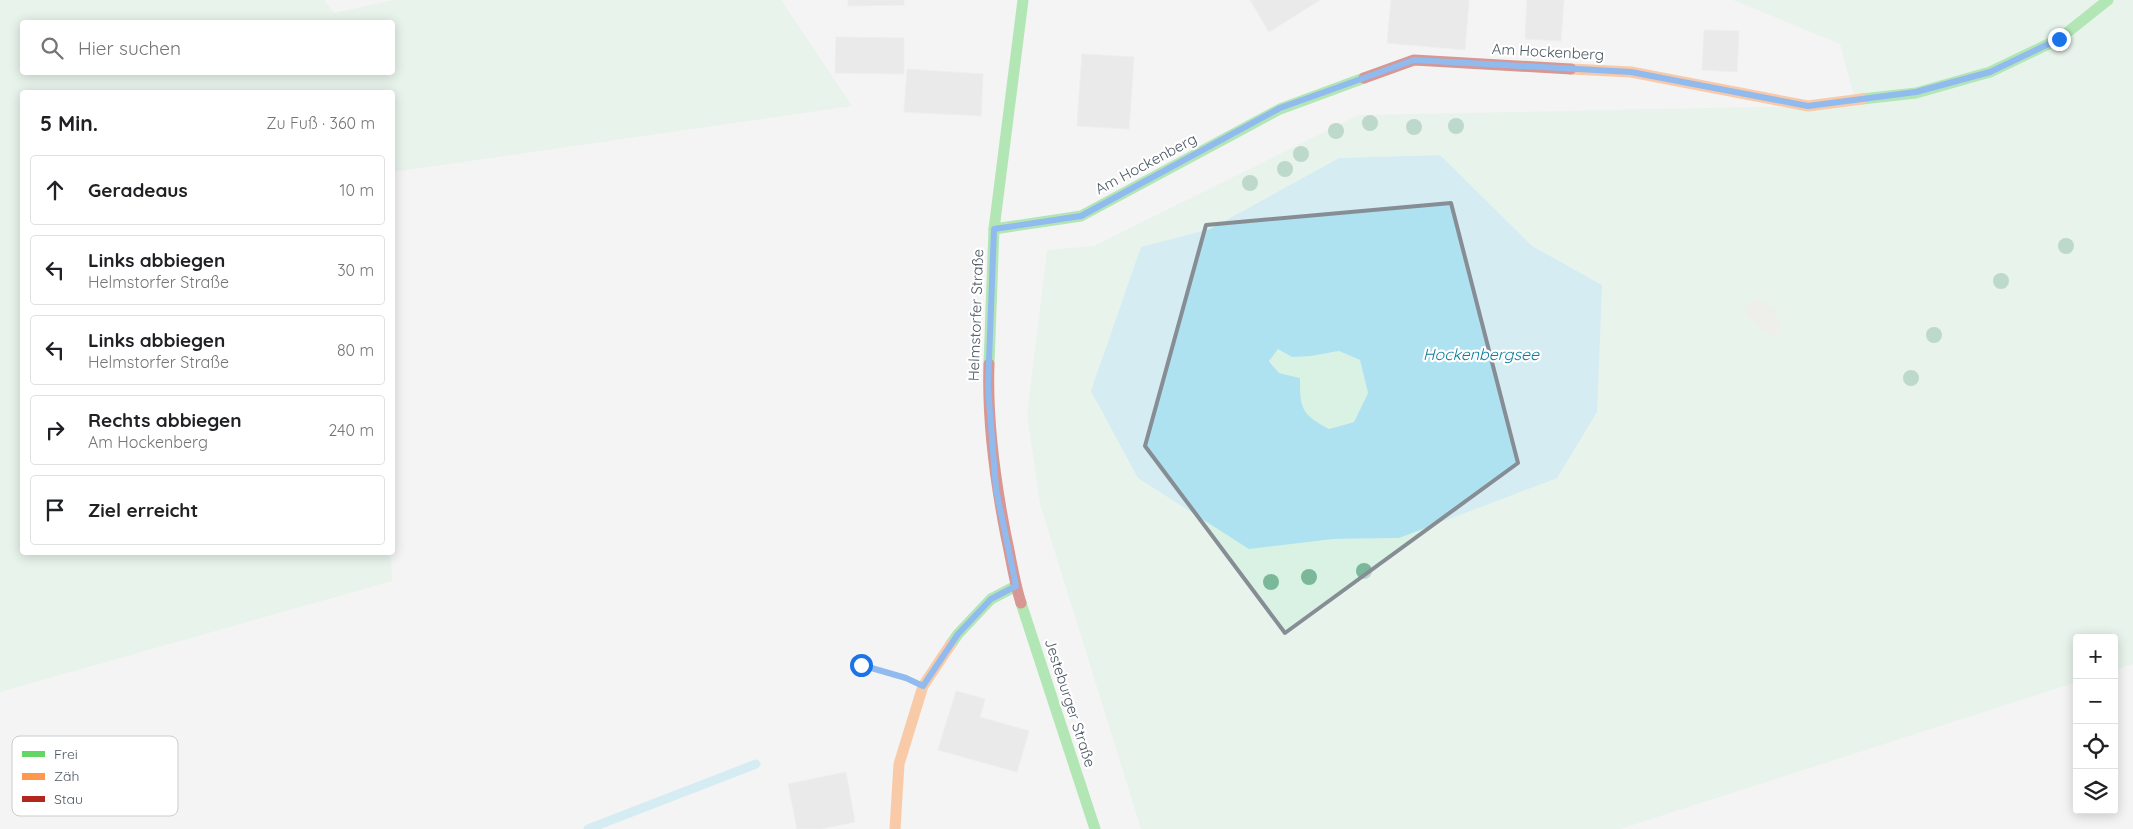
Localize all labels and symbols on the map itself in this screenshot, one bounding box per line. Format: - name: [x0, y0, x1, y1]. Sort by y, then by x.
- route end: [2048, 28, 2071, 51]
- street label: Am Hockenberg: [1491, 39, 1605, 64]
- street label: Am Hockenberg: [1092, 129, 1200, 198]
- street label: Helmstorfer Straße: [964, 249, 987, 381]
- water label: Hockenbergsee: [1423, 344, 1540, 364]
- street label: Jesteburger Straße: [1041, 636, 1100, 769]
- route start: [850, 654, 873, 677]
- legend: [12, 736, 178, 816]
- text: Frei: [54, 745, 78, 763]
- text: Zäh: [54, 767, 79, 785]
- text: Stau: [54, 790, 83, 808]

